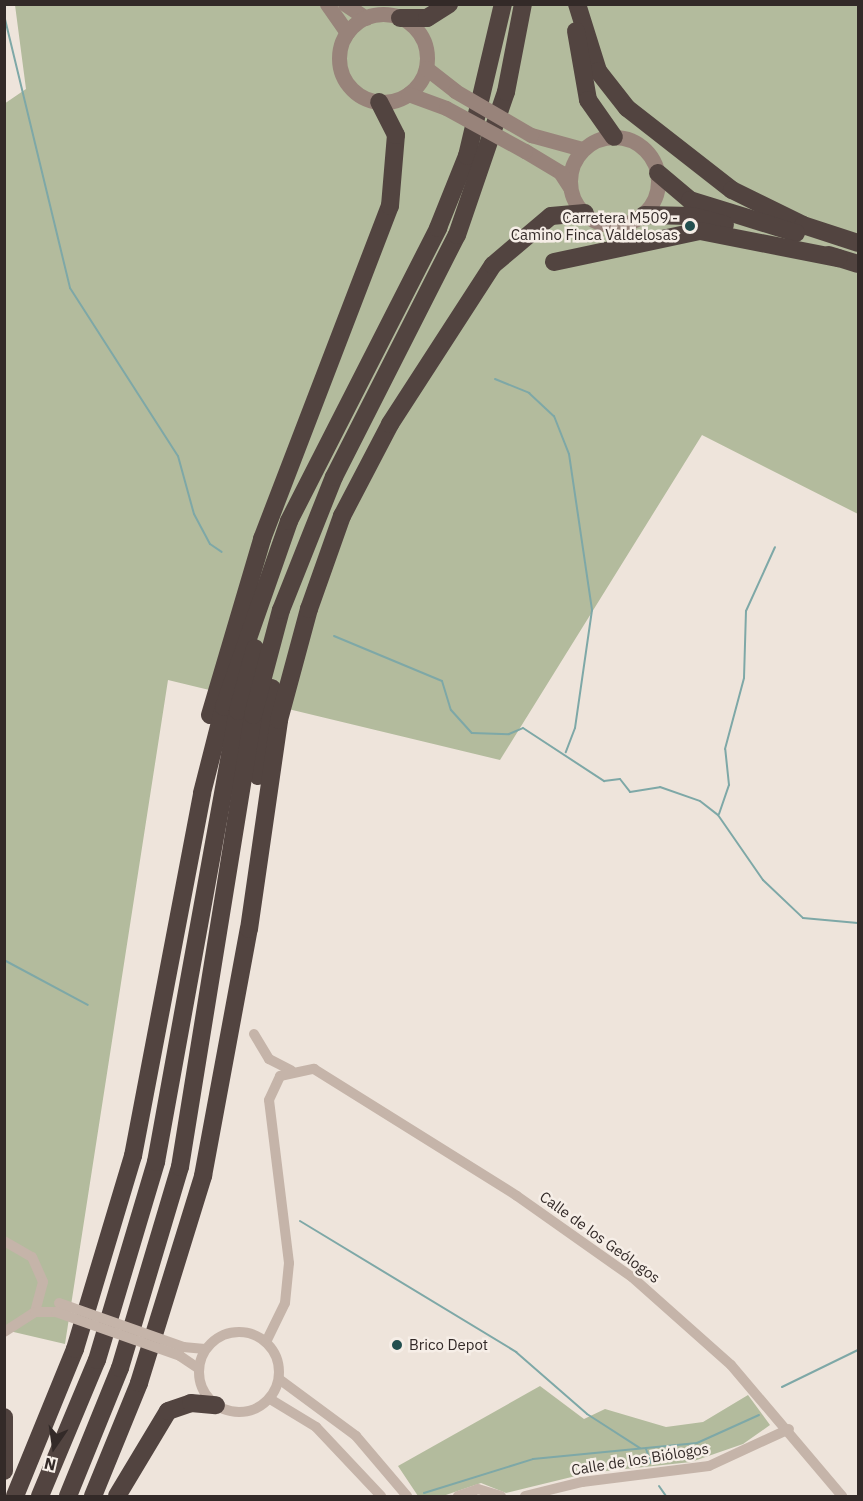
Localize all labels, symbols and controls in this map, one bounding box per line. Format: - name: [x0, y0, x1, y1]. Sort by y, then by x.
- place label: Carretera M509 - Camino Finca Valdelosas: [511, 208, 678, 243]
- marker: Carretera M509 - Camino Finca Valdelosas: [683, 219, 697, 233]
- street label: Calle de los Geólogos: [536, 1187, 664, 1287]
- place label: Brico Depot: [409, 1336, 488, 1354]
- marker: Brico Depot: [390, 1338, 404, 1352]
- north arrow: [24, 1417, 84, 1477]
- street label: Calle de los Biólogos: [570, 1439, 710, 1479]
- text: N: [42, 1453, 58, 1476]

